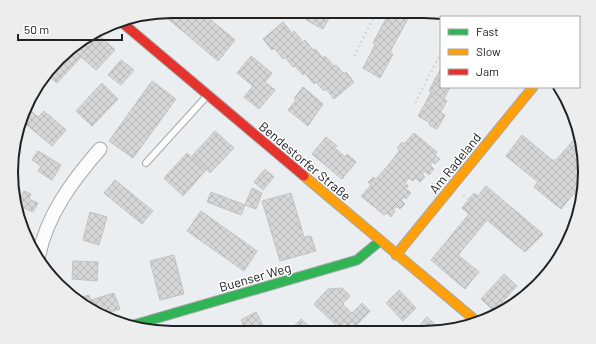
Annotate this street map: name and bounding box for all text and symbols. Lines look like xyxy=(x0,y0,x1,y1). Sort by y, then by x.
scale bar xyxy=(18,16,122,42)
legend xyxy=(440,16,580,88)
text: 50 m xyxy=(24,22,49,36)
text: Fast xyxy=(476,24,499,38)
text: Slow xyxy=(476,44,501,58)
text: Jam xyxy=(476,64,499,78)
street label: Bendestorfer Straße xyxy=(256,118,354,204)
street label: Am Radeland xyxy=(426,129,484,197)
street label: Buenser Weg xyxy=(217,259,293,295)

